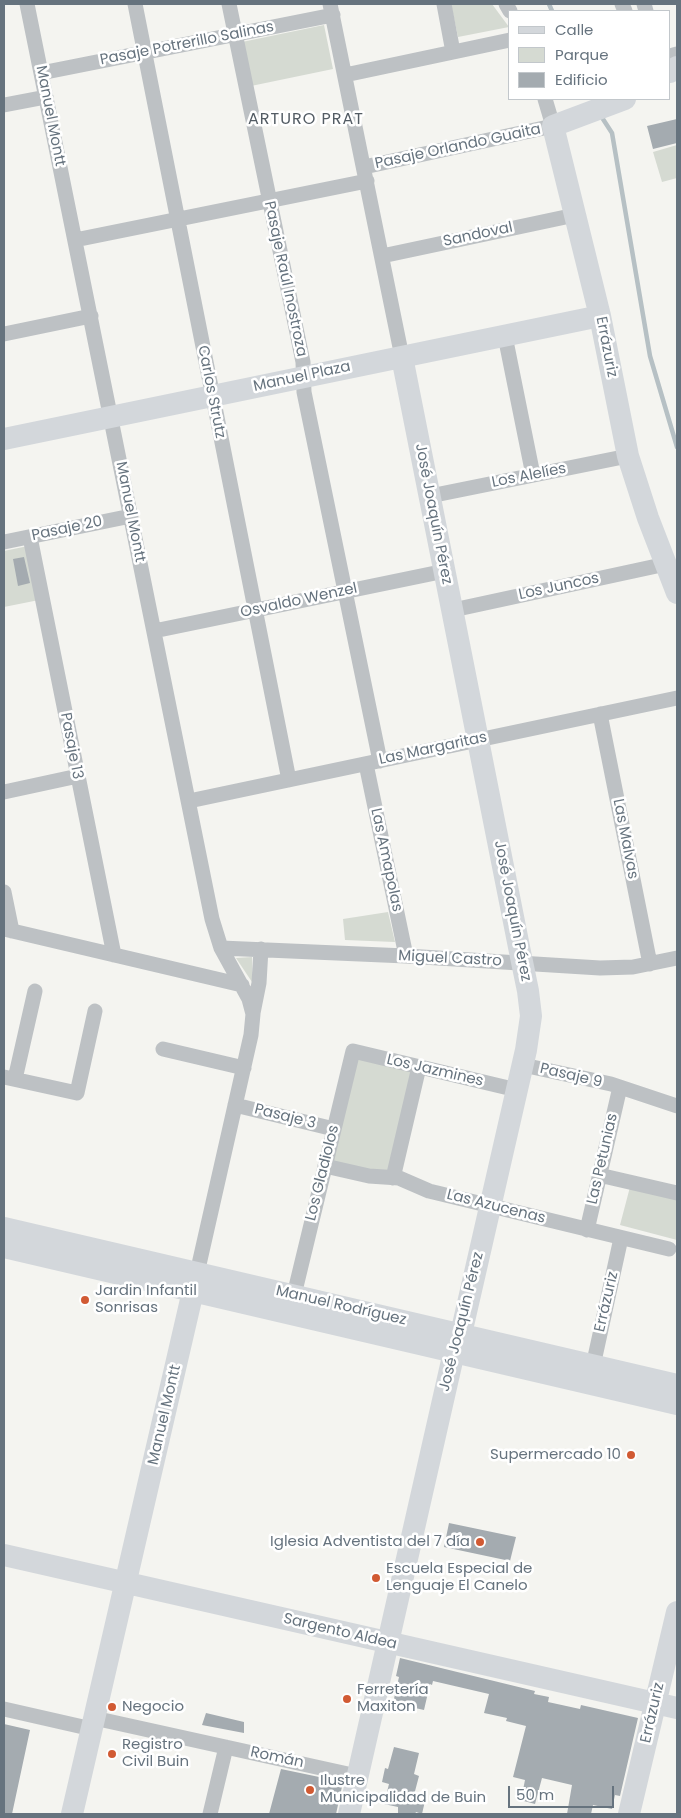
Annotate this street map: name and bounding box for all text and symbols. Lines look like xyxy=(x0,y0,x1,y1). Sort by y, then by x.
legend xyxy=(508,10,671,100)
street label: Pasaje Potrerillo Salinas xyxy=(99,18,275,70)
text: Calle xyxy=(555,19,593,40)
text: Parque xyxy=(555,44,608,65)
street label: Manuel Montt xyxy=(31,64,69,168)
text: Edificio xyxy=(555,69,608,90)
district label: ARTURO PRAT xyxy=(247,110,365,130)
street label: Pasaje Orlando Guaita xyxy=(373,121,543,173)
street label: Pasaje Raúl Inostroza xyxy=(260,200,310,358)
street label: Sandoval xyxy=(442,219,514,251)
street label: Errázuriz xyxy=(591,315,621,379)
street label: Carlos Strutz xyxy=(193,344,229,440)
street label: Manuel Plaza xyxy=(252,358,352,396)
street label: José Joaquín Pérez xyxy=(411,442,455,586)
street label: Manuel Montt xyxy=(111,460,149,564)
street label: Los Alelíes xyxy=(490,460,568,492)
street label: Pasaje 20 xyxy=(30,513,104,545)
street label: Los Juncos xyxy=(517,570,601,604)
street label: Osvaldo Wenzel xyxy=(239,580,359,622)
street label: Pasaje 13 xyxy=(56,711,86,781)
street label: Las Margaritas xyxy=(377,729,489,769)
street label: Las Malvas xyxy=(608,797,642,881)
street label: Las Amapolas xyxy=(366,807,406,913)
street label: José Joaquín Pérez xyxy=(490,839,534,983)
street label: Miguel Castro xyxy=(398,947,502,971)
street label: Los Jazmines xyxy=(385,1051,485,1091)
street label: Pasaje 9 xyxy=(538,1060,604,1092)
street label: Pasaje 3 xyxy=(252,1101,318,1133)
street label: Las Petunias xyxy=(584,1112,622,1206)
street label: Los Gladiolos xyxy=(302,1123,344,1223)
street label: Las Azucenas xyxy=(445,1186,547,1228)
street label: José Joaquín Pérez xyxy=(436,1250,488,1394)
street label: Errázuriz xyxy=(591,1270,623,1334)
place label: Jardin Infantil Sonrisas xyxy=(95,1282,197,1317)
street label: Manuel Rodríguez xyxy=(274,1282,408,1330)
marker: Jardin Infantil Sonrisas xyxy=(79,1294,91,1306)
street label: Manuel Montt xyxy=(145,1363,185,1467)
place label: Supermercado 10 xyxy=(490,1446,621,1464)
marker: Supermercado 10 xyxy=(625,1449,637,1461)
place label: Iglesia Adventista del 7 día xyxy=(270,1533,470,1551)
marker: Iglesia Adventista del 7 día xyxy=(474,1536,486,1548)
place label: Escuela Especial de Lenguaje El Canelo xyxy=(386,1560,532,1595)
marker: Escuela Especial de Lenguaje El Canelo xyxy=(370,1572,382,1584)
street label: Sargento Aldea xyxy=(281,1610,399,1654)
place label: Ferretería Maxiton xyxy=(357,1681,429,1716)
street label: Errázuriz xyxy=(637,1681,669,1745)
marker: Ferretería Maxiton xyxy=(341,1693,353,1705)
place label: Negocio xyxy=(122,1698,184,1716)
marker: Negocio xyxy=(106,1701,118,1713)
place label: Registro Civil Buin xyxy=(122,1736,189,1771)
street label: Román xyxy=(249,1744,305,1772)
marker: Registro Civil Buin xyxy=(106,1748,118,1760)
place label: Ilustre Municipalidad de Buin xyxy=(320,1772,486,1807)
scale bar xyxy=(511,1776,617,1808)
marker: Ilustre Municipalidad de Buin xyxy=(304,1784,316,1796)
text: 50 m xyxy=(516,1784,554,1805)

